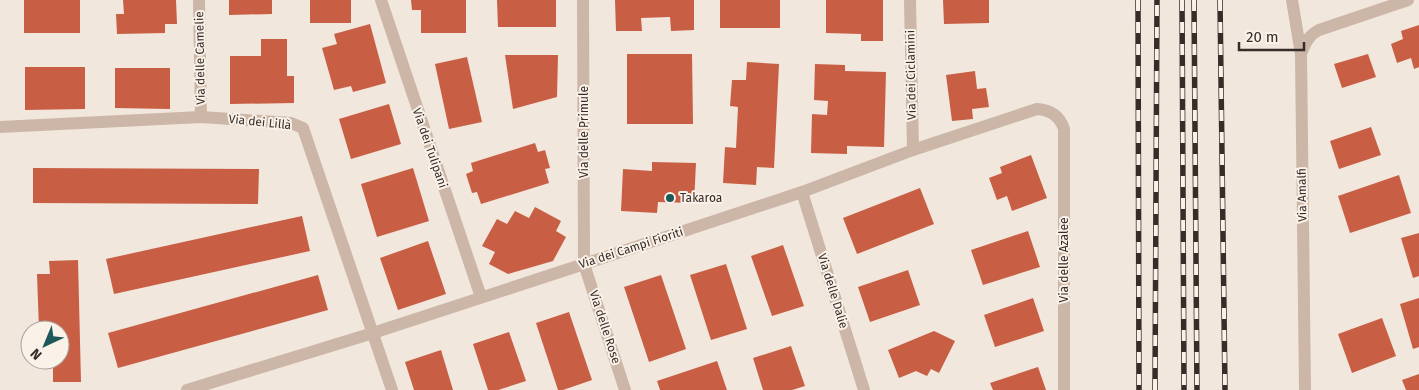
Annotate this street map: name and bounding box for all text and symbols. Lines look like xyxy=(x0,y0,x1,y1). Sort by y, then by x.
street label: Via delle Camelie xyxy=(192,11,208,105)
scale bar xyxy=(1239,20,1304,52)
text: 20 m xyxy=(1246,28,1279,46)
street label: Via dei Ciclamini xyxy=(903,30,919,120)
street label: Via delle Primule xyxy=(577,86,591,178)
street label: Via dei Tulipani xyxy=(410,106,450,190)
street label: Via dei Lillà xyxy=(228,112,292,132)
street label: Via Amalfi xyxy=(1295,168,1309,222)
place label: Takaroa xyxy=(680,191,722,205)
marker: Takaroa xyxy=(664,192,676,204)
street label: Via delle Azalee xyxy=(1057,217,1071,303)
street label: Via dei Campi Fioriti xyxy=(577,225,685,271)
street label: Via delle Dalie xyxy=(815,252,851,330)
street label: Via delle Rose xyxy=(587,289,623,365)
north arrow xyxy=(20,320,70,370)
text: N xyxy=(27,345,46,363)

